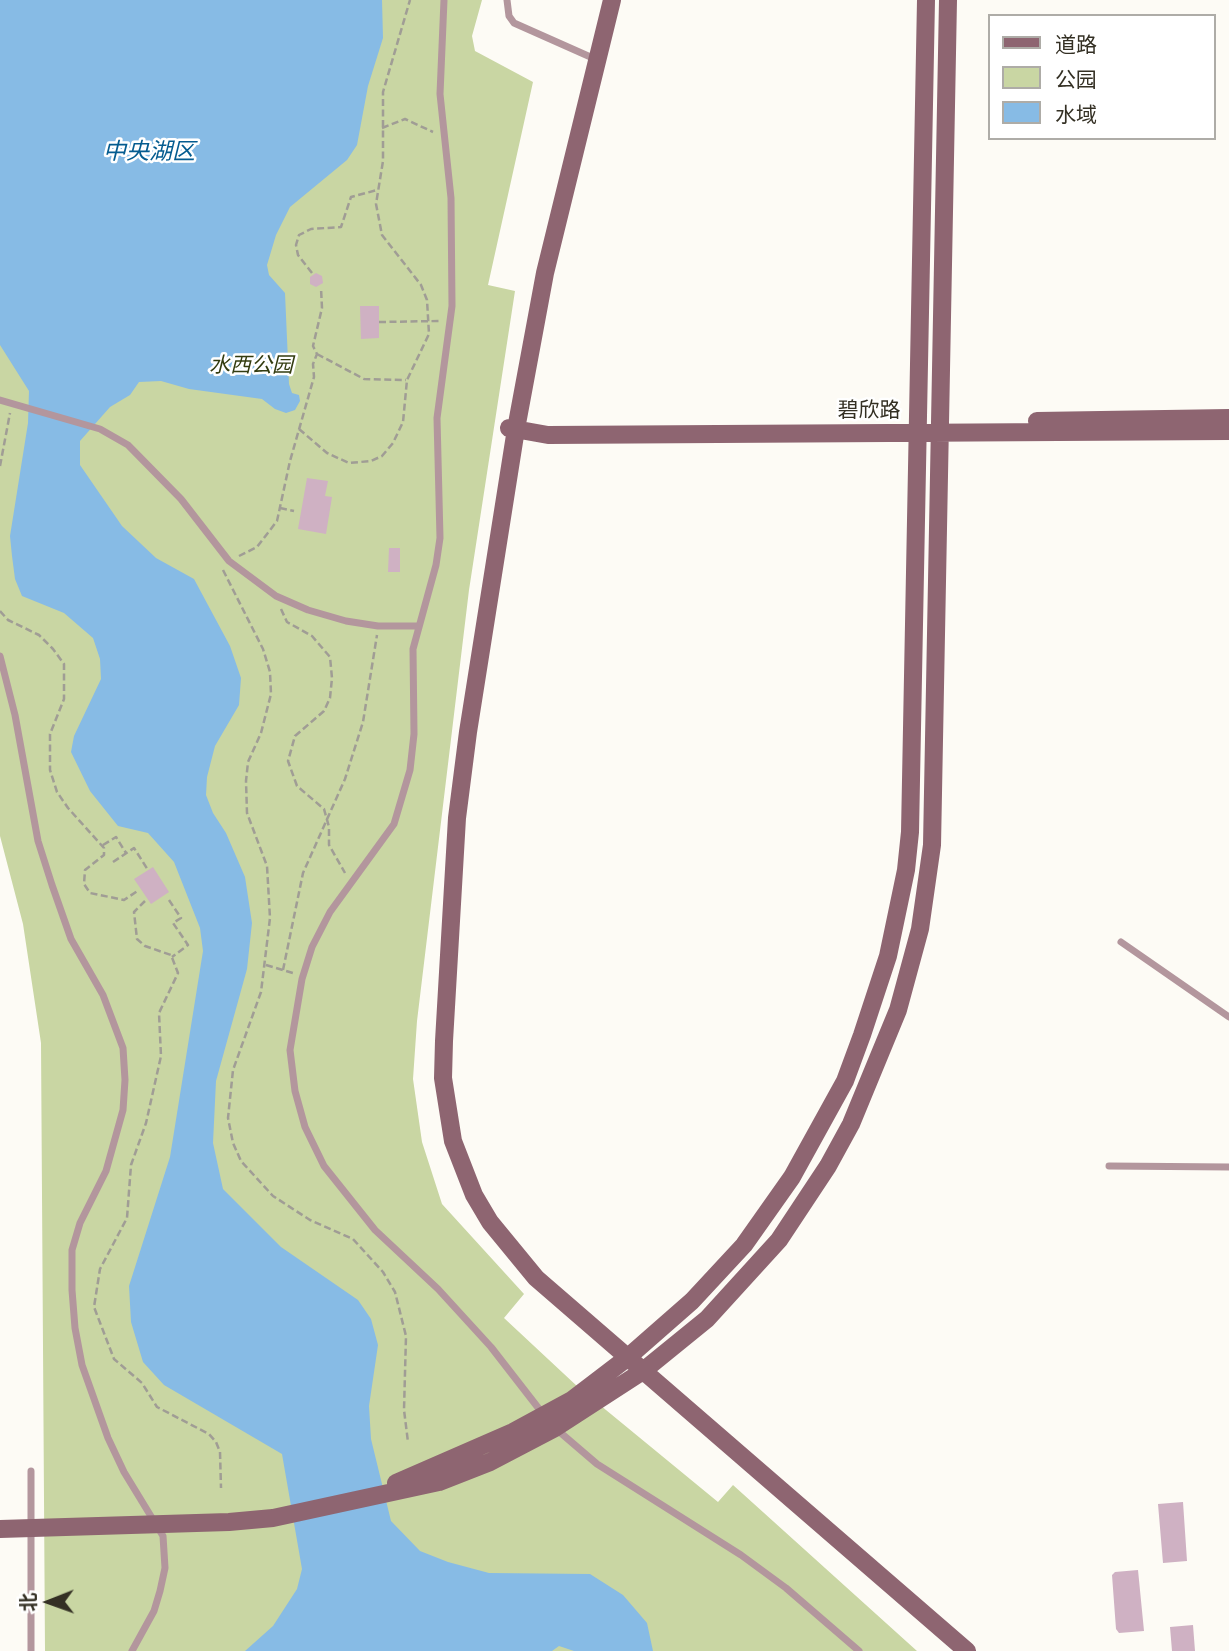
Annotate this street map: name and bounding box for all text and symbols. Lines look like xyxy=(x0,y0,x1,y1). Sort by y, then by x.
legend xyxy=(988,14,1215,140)
text: 道路 xyxy=(1055,30,1097,58)
text: 公园 xyxy=(1055,65,1097,93)
text: 水域 xyxy=(1055,100,1097,128)
water label: 中央湖区 xyxy=(103,138,195,166)
park label: 水西公园 xyxy=(209,353,293,379)
street label: 碧欣路 xyxy=(838,398,900,424)
north arrow xyxy=(14,1567,84,1637)
text: 北 xyxy=(15,1593,40,1612)

